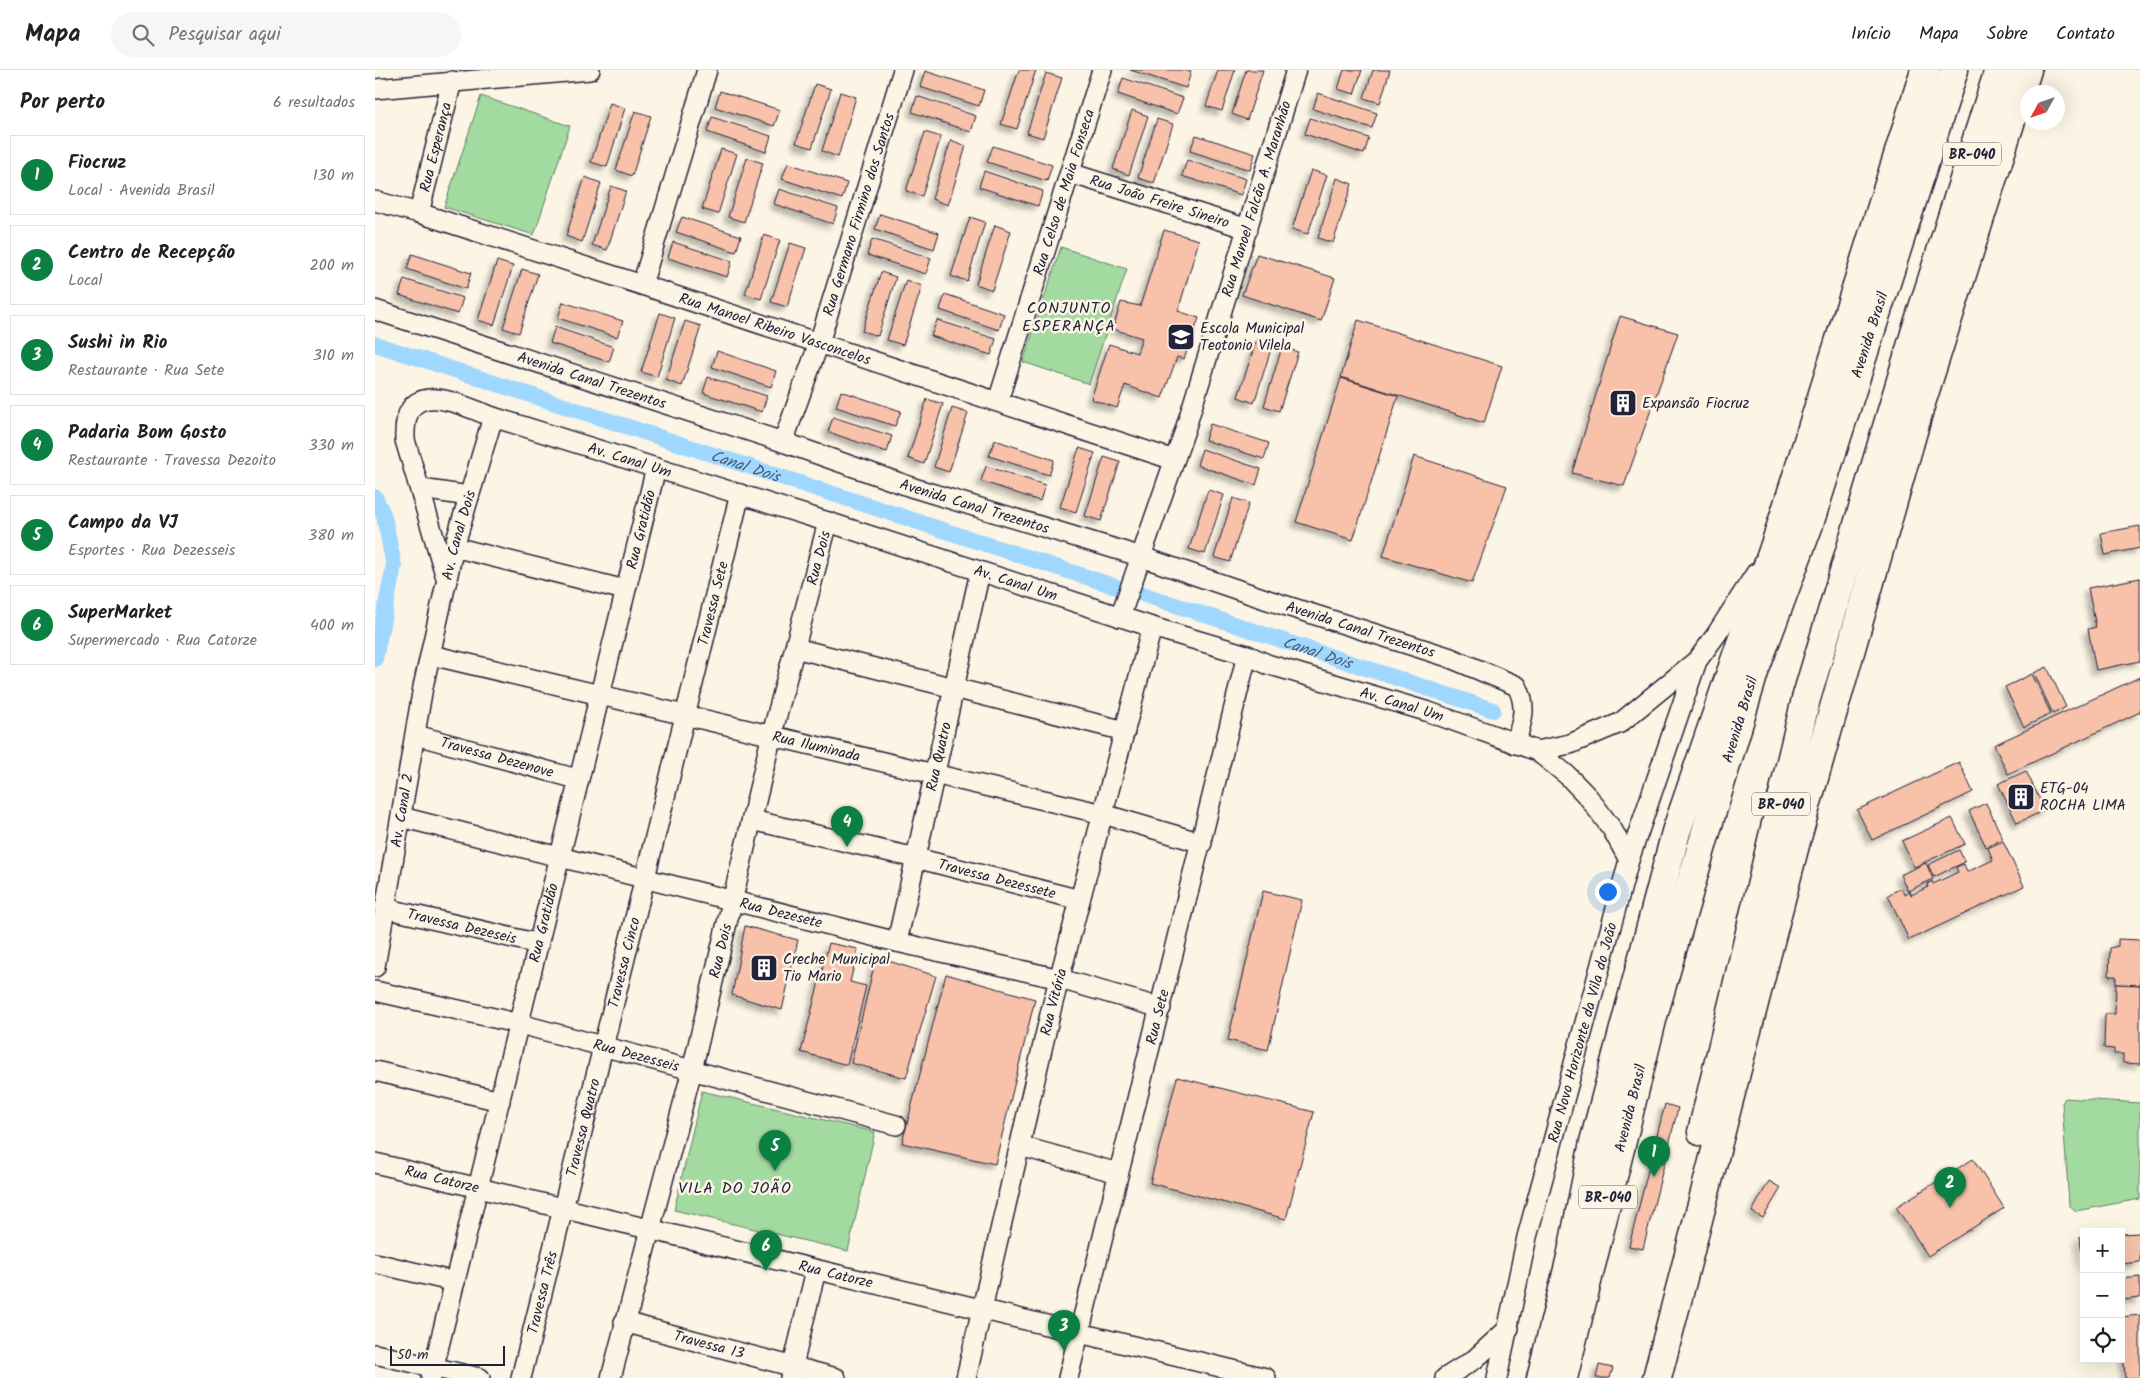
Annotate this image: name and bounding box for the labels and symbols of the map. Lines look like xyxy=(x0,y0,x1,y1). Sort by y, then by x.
north arrow xyxy=(2020,85,2065,130)
street label: Rua Manoel Falcão A. Maranhão xyxy=(1216,98,1299,300)
street label: Rua Esperança xyxy=(414,100,459,195)
street label: Rua Celso de Maia Fonseca xyxy=(1027,106,1102,279)
street label: Rua Germano Firmino dos Santos xyxy=(817,110,902,319)
road number: BR-040 xyxy=(1943,142,2001,166)
street label: Rua João Freire Sineiro xyxy=(1086,169,1232,235)
street label: Rua Manoel Ribeiro Vasconcelos xyxy=(676,287,874,373)
street label: Avenida Brasil xyxy=(1845,289,1896,381)
district label: CONJUNTO ESPERANÇA xyxy=(1022,296,1116,339)
place label: Escola Municipal Teotonio Vilela xyxy=(1200,317,1304,358)
school or university icon: Escola Municipal Teotonio Vilela xyxy=(1166,322,1196,352)
street label: Avenida Canal Trezentos xyxy=(514,346,670,417)
building icon: Expansão Fiocruz xyxy=(1608,388,1638,418)
place label: Expansão Fiocruz xyxy=(1642,392,1750,416)
street label: Av. Canal Um xyxy=(585,436,675,485)
water label: Canal Dois xyxy=(707,444,785,491)
street label: Avenida Canal Trezentos xyxy=(896,473,1053,541)
street label: Av. Canal Dois xyxy=(436,487,483,583)
street label: Rua Gratidão xyxy=(620,487,663,572)
street label: Rua Dois xyxy=(801,528,838,588)
street label: Travessa Sete xyxy=(692,559,736,648)
street label: Av. Canal Um xyxy=(970,559,1060,609)
street label: Avenida Canal Trezentos xyxy=(1283,595,1438,665)
water label: Canal Dois xyxy=(1279,630,1357,677)
street label: Avenida Brasil xyxy=(1716,673,1765,766)
street label: Av. Canal Um xyxy=(1357,681,1447,729)
street label: Rua Quatro xyxy=(920,720,959,794)
street label: Rua Iluminada xyxy=(770,725,863,769)
street label: Travessa Dezenove xyxy=(437,731,556,785)
street label: Av. Canal 2 xyxy=(385,772,421,849)
place label: ETG-04 ROCHA LIMA xyxy=(2040,777,2126,818)
building icon: ETG-04 ROCHA LIMA xyxy=(2006,782,2036,812)
road number: BR-040 xyxy=(1752,792,1810,816)
pin: 4 xyxy=(831,806,863,847)
street label: Travessa Dezessete xyxy=(935,853,1059,906)
your location xyxy=(1595,879,1621,905)
street label: Rua Gratidão xyxy=(523,881,566,965)
street label: Rua Dezesete xyxy=(737,892,825,936)
street label: Travessa Dezeseis xyxy=(404,903,520,952)
street label: Travessa Cinco xyxy=(602,915,648,1011)
street label: Rua Novo Horizonte da Vila do João xyxy=(1542,920,1625,1146)
street label: Rua Dois xyxy=(703,921,740,981)
place label: Creche Municipal Tio Mario xyxy=(783,948,890,989)
building icon: Creche Municipal Tio Mario xyxy=(749,953,779,983)
street label: Rua Vitória xyxy=(1034,966,1074,1038)
street label: Rua Sete xyxy=(1140,987,1177,1047)
street label: Rua Dezesseis xyxy=(590,1033,682,1079)
street label: Avenida Brasil xyxy=(1609,1062,1654,1155)
street label: Travessa Quatro xyxy=(560,1076,608,1179)
pin: 5 xyxy=(759,1130,791,1171)
pin: 1 xyxy=(1638,1136,1670,1177)
street label: Rua Catorze xyxy=(402,1160,482,1201)
pin: 2 xyxy=(1934,1167,1966,1208)
district label: VILA DO JOÃO xyxy=(678,1176,792,1201)
road number: BR-040 xyxy=(1579,1186,1637,1208)
pin: 6 xyxy=(750,1230,782,1271)
street label: Travessa Três xyxy=(521,1248,565,1337)
street label: Rua Catorze xyxy=(796,1255,876,1296)
pin: 3 xyxy=(1048,1310,1080,1351)
street label: Travessa 13 xyxy=(671,1325,747,1366)
scale bar xyxy=(390,1343,505,1366)

